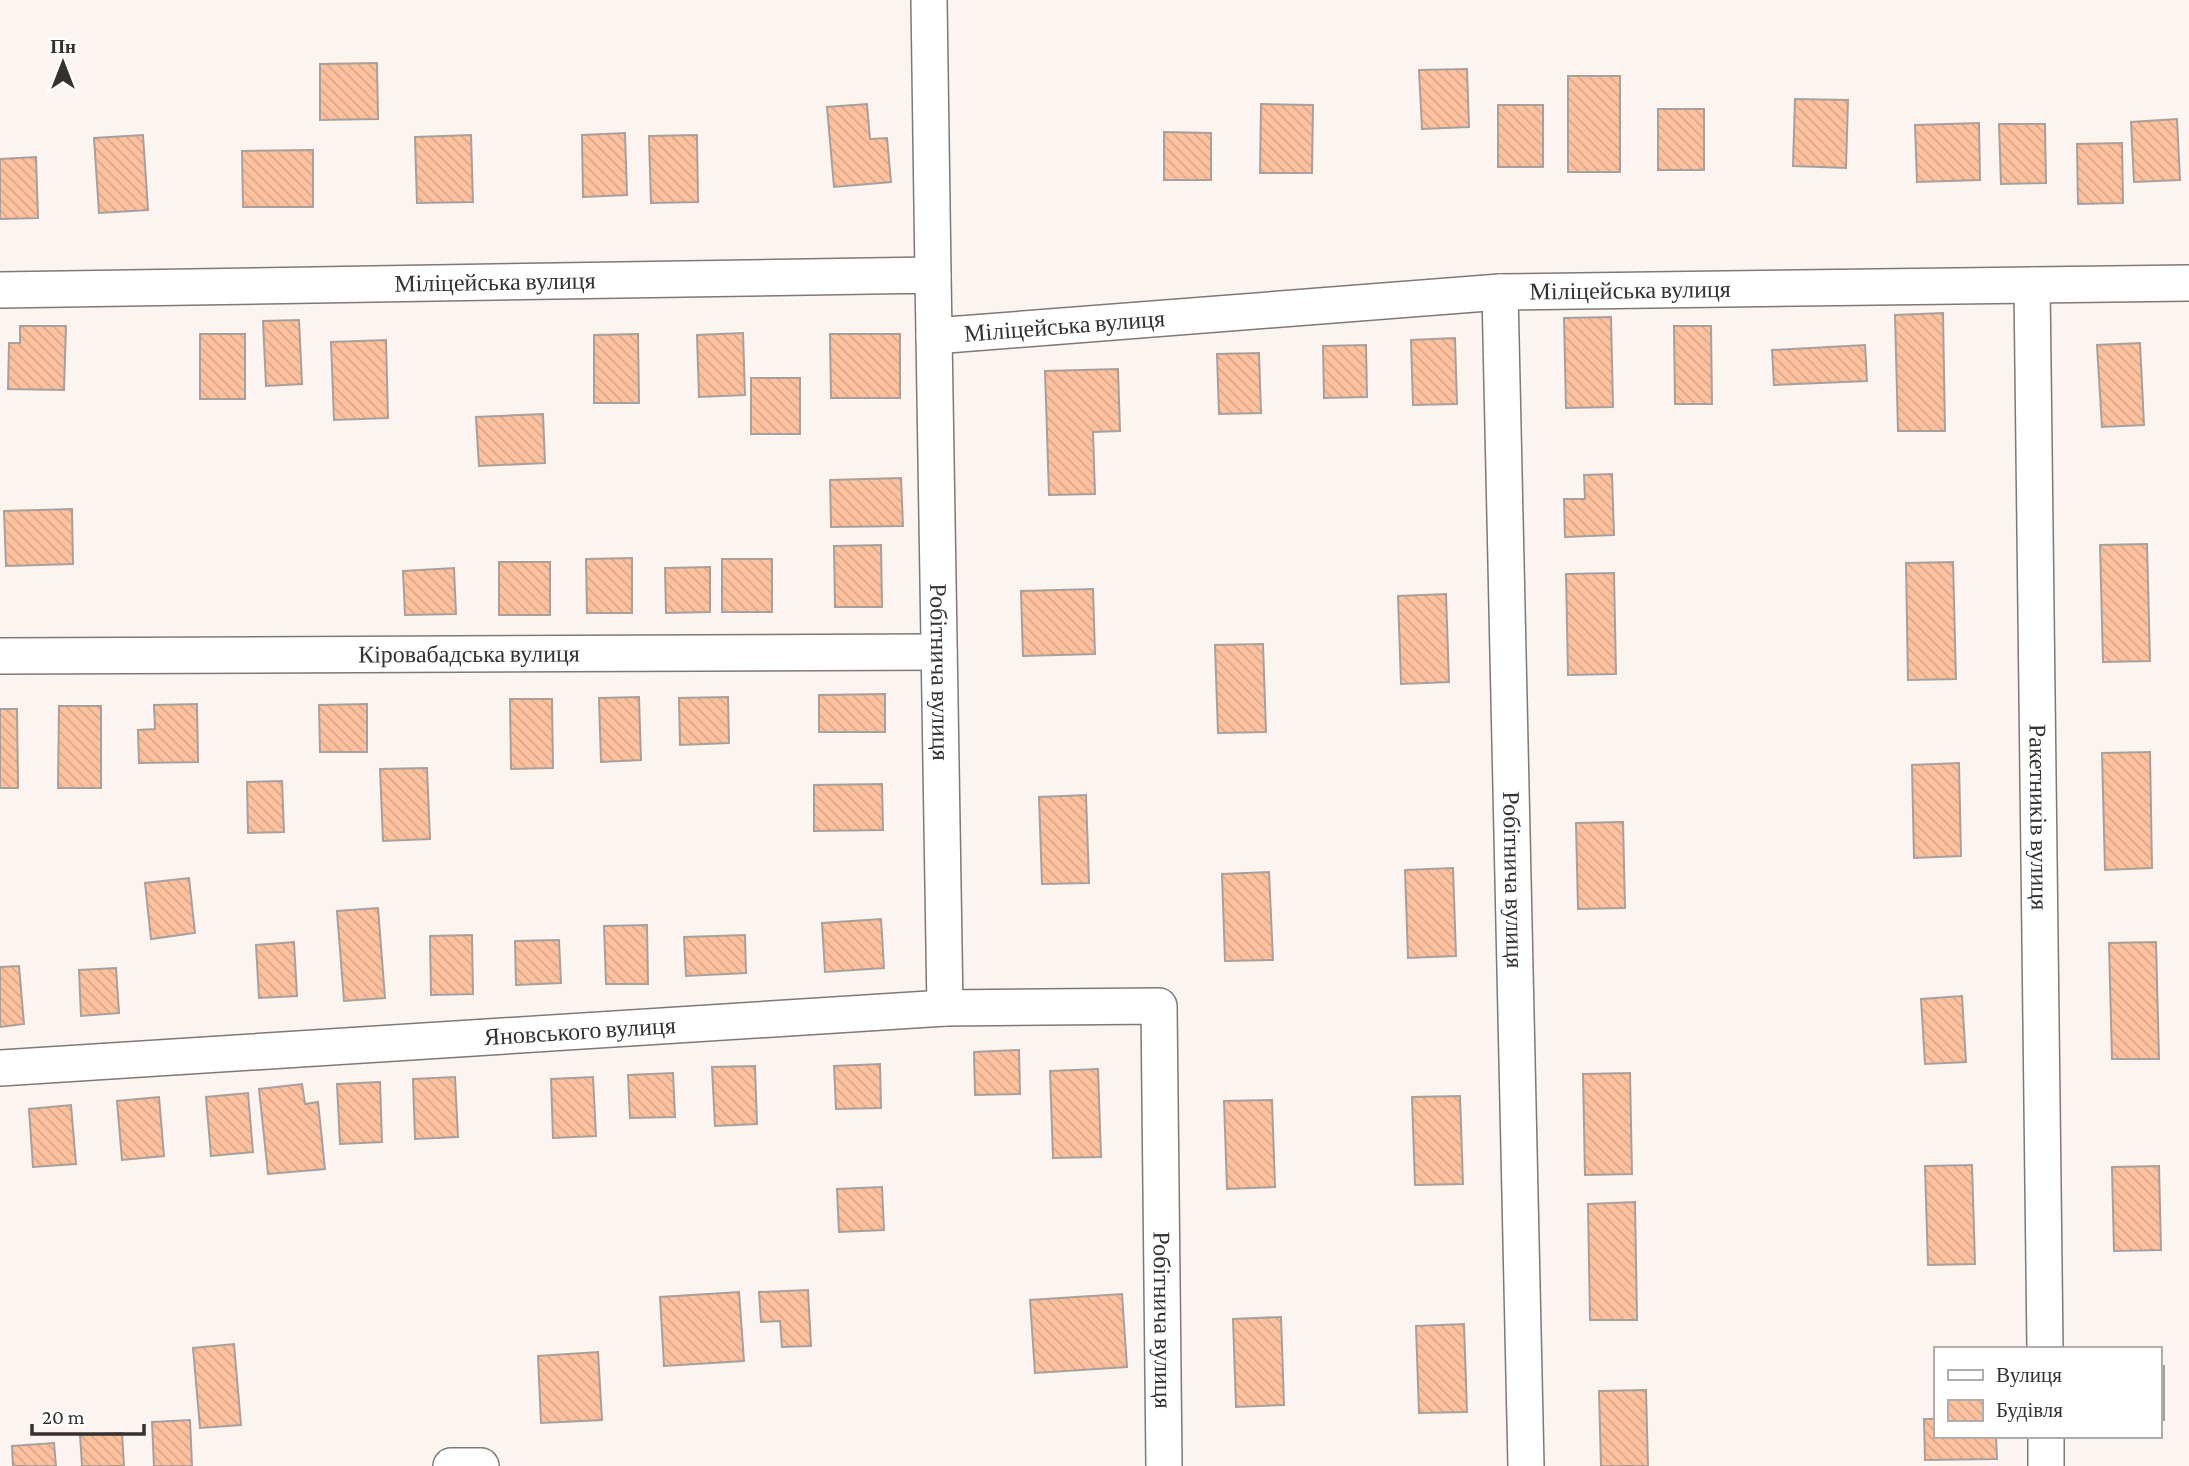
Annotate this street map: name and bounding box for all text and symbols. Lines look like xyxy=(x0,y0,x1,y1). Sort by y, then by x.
north arrow xyxy=(28,28,98,98)
text: Пн xyxy=(50,36,76,57)
street label: Міліцейська вулиця xyxy=(394,266,596,297)
street label: Міліцейська вулиця xyxy=(1529,275,1731,305)
street label: Міліцейська вулиця xyxy=(963,304,1166,347)
street label: Робітнича вулиця xyxy=(925,583,955,761)
street label: Кіровабадська вулиця xyxy=(358,640,580,667)
street label: Ракетників вулиця xyxy=(2024,724,2054,910)
street label: Робітнича вулиця xyxy=(1498,791,1529,969)
street label: Яновського вулиця xyxy=(483,1011,676,1050)
street label: Робітнича вулиця xyxy=(1148,1231,1177,1409)
legend xyxy=(1934,1347,2161,1438)
text: Вулиця xyxy=(1996,1363,2062,1387)
scale bar xyxy=(32,1392,144,1436)
text: Будівля xyxy=(1996,1398,2063,1422)
text: 20 m xyxy=(42,1405,85,1429)

